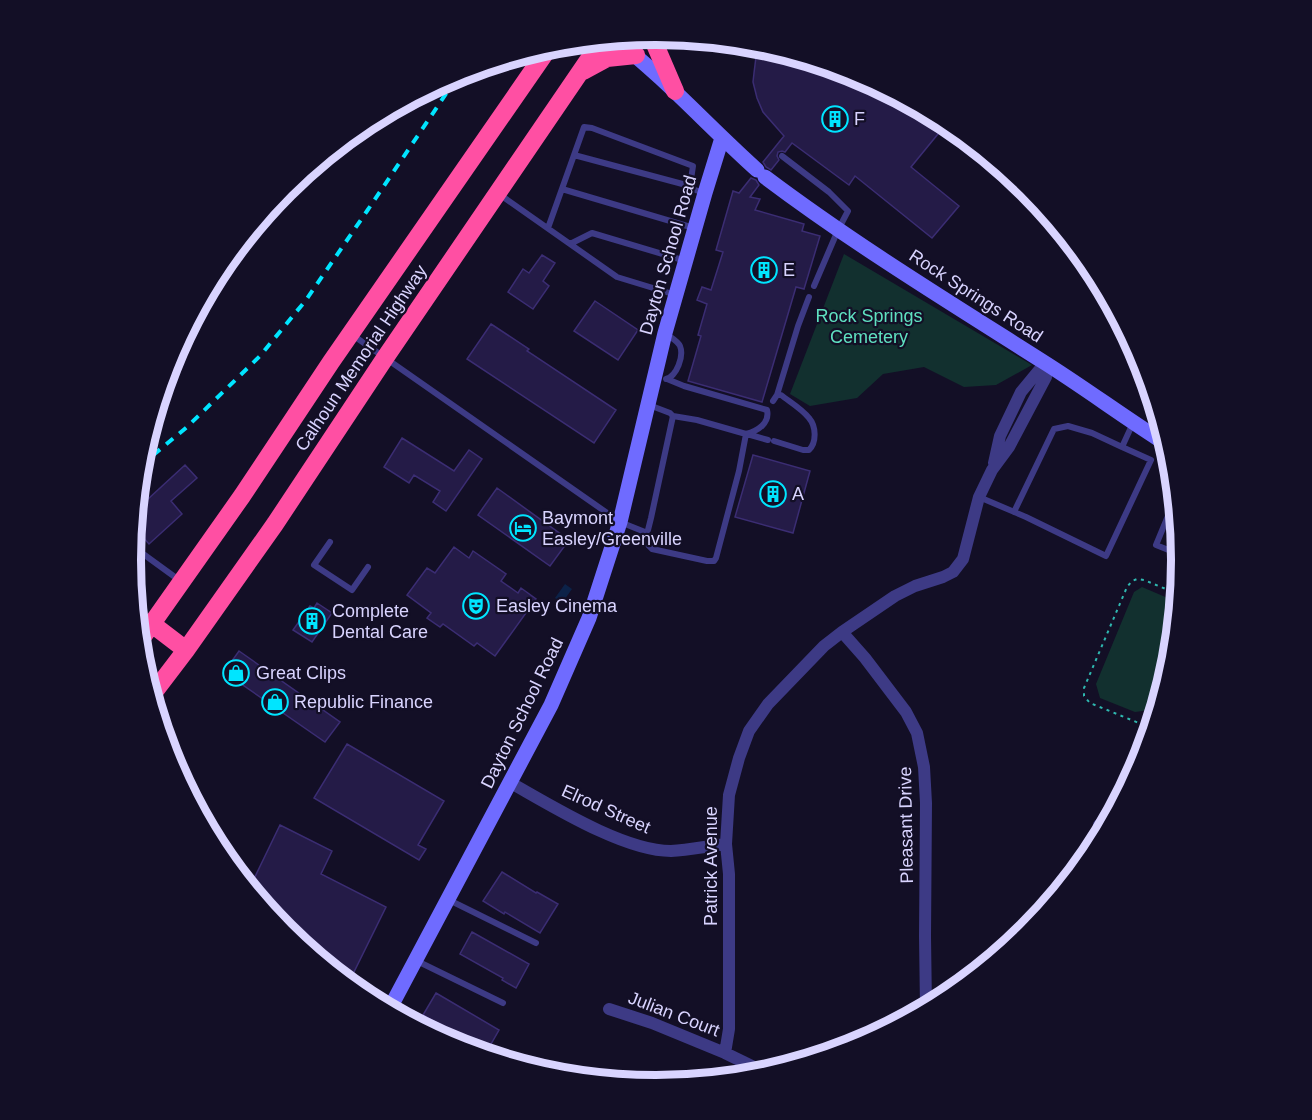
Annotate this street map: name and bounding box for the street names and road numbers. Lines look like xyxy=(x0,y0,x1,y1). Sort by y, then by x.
street label: Dayton School Road xyxy=(636,173,700,337)
street label: Rock Springs Road xyxy=(906,245,1046,347)
street label: Calhoun Memorial Highway xyxy=(291,261,431,455)
street label: Dayton School Road xyxy=(477,634,567,792)
street label: Pleasant Drive xyxy=(895,766,917,884)
street label: Elrod Street xyxy=(559,781,653,837)
street label: Patrick Avenue xyxy=(701,806,721,926)
street label: Julian Court xyxy=(626,987,722,1041)

